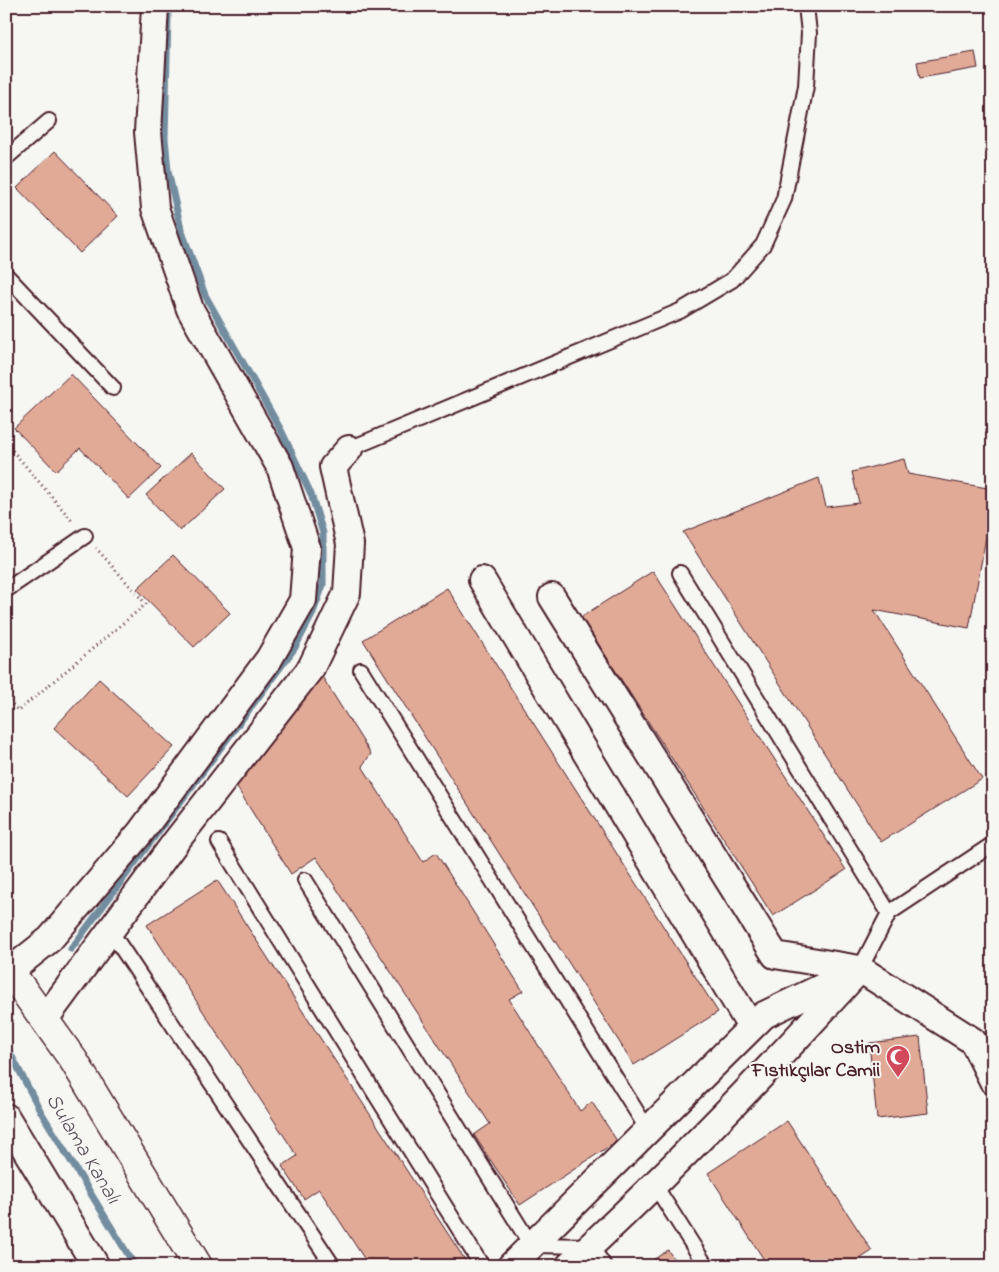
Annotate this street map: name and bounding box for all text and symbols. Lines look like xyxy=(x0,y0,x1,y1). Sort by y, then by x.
place label: Ostim Fıstıkçılar Camii xyxy=(751,1034,880,1086)
mosque icon: Ostim Fıstıkçılar Camii xyxy=(885,1044,911,1078)
water label: Sulama Kanalı xyxy=(38,1088,128,1211)

